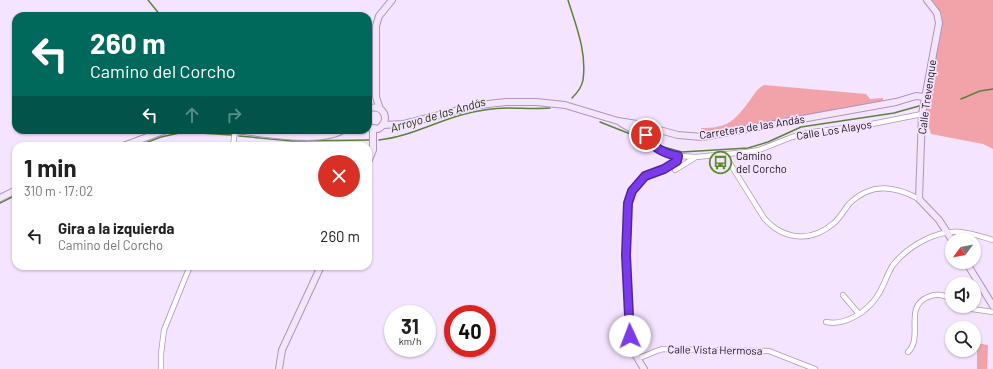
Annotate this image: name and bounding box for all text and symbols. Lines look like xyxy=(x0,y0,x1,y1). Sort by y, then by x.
text: 260 m xyxy=(90,26,166,60)
icon: left xyxy=(24,28,76,80)
street label: Calle Trevenque xyxy=(915,59,938,135)
text: Camino del Corcho xyxy=(90,60,236,82)
water label: Arroyo de las Andás xyxy=(388,94,487,134)
icon: left xyxy=(139,104,161,126)
icon: ahead xyxy=(181,104,203,126)
icon: right xyxy=(223,104,245,126)
street label: Carretera de las Andás xyxy=(698,112,806,141)
street label: Calle Los Alayos xyxy=(795,117,872,142)
pin xyxy=(629,118,663,152)
icon: arrive xyxy=(635,124,657,146)
bus stop icon: Camino del Corcho xyxy=(707,149,733,175)
place label: Camino del Corcho xyxy=(736,149,787,175)
text: 1 min xyxy=(24,153,77,182)
button: close xyxy=(318,155,360,197)
text: 310 m · 17:02 xyxy=(24,183,93,199)
text: Gira a la izquierda xyxy=(58,219,174,237)
icon: left xyxy=(24,225,46,247)
text: 260 m xyxy=(320,227,360,245)
north arrow xyxy=(945,233,981,269)
map controls xyxy=(945,233,981,357)
text: Camino del Corcho xyxy=(58,237,163,253)
button: sound xyxy=(945,277,981,313)
speed limit sign: 40 xyxy=(444,305,496,357)
text: 31 xyxy=(401,314,419,338)
position arrow xyxy=(609,315,651,357)
button: search xyxy=(945,321,981,357)
text: km/h xyxy=(399,335,421,347)
street label: Calle Vista Hermosa xyxy=(668,342,762,357)

